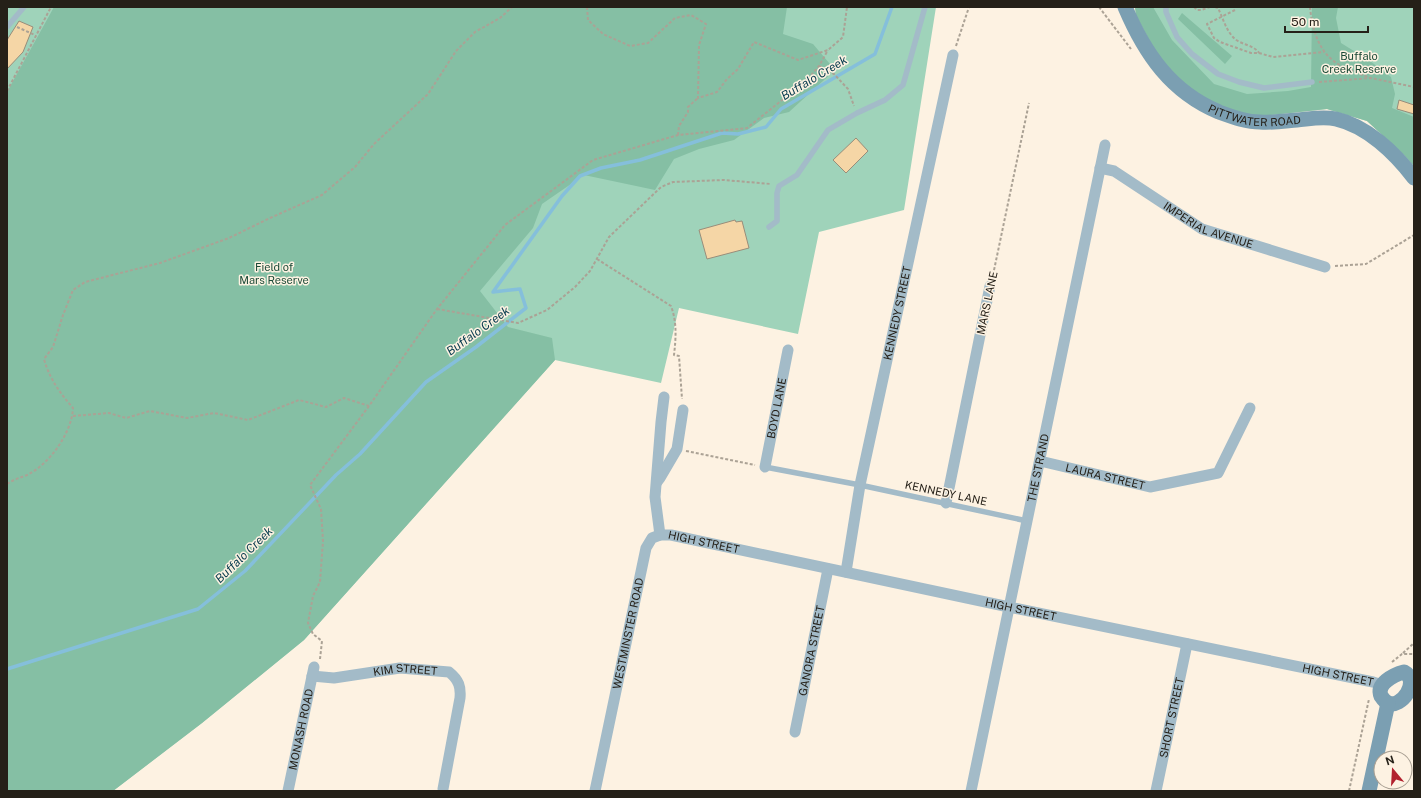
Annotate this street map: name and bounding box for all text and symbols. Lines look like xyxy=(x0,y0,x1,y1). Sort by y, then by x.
scale bar xyxy=(1285,8,1368,34)
text: 50 m xyxy=(1291,15,1319,29)
park label: Buffalo Creek Reserve xyxy=(1322,50,1396,75)
water label: Buffalo Creek xyxy=(779,53,850,103)
street label: PITTWATER ROAD xyxy=(1206,102,1302,128)
street label: IMPERIAL AVENUE xyxy=(1161,199,1255,250)
park label: Field of Mars Reserve xyxy=(239,261,309,286)
street label: KENNEDY STREET xyxy=(881,264,913,361)
street label: MARS LANE xyxy=(974,270,1000,336)
water label: Buffalo Creek xyxy=(444,303,513,359)
street label: BOYD LANE xyxy=(765,377,788,440)
street label: THE STRAND xyxy=(1025,432,1051,503)
street label: LAURA STREET xyxy=(1064,461,1147,492)
street label: KENNEDY LANE xyxy=(904,478,988,508)
water label: Buffalo Creek xyxy=(212,524,276,586)
street label: HIGH STREET xyxy=(667,529,741,555)
street label: WESTMINSTER ROAD xyxy=(611,576,646,690)
street label: HIGH STREET xyxy=(984,596,1058,623)
street label: GANORA STREET xyxy=(796,604,827,697)
street label: KIM STREET xyxy=(372,662,438,678)
street label: HIGH STREET xyxy=(1301,662,1375,688)
street label: SHORT STREET xyxy=(1157,676,1186,759)
street label: MONASH ROAD xyxy=(287,687,315,771)
north arrow xyxy=(1373,750,1413,790)
text: N xyxy=(1384,753,1396,768)

